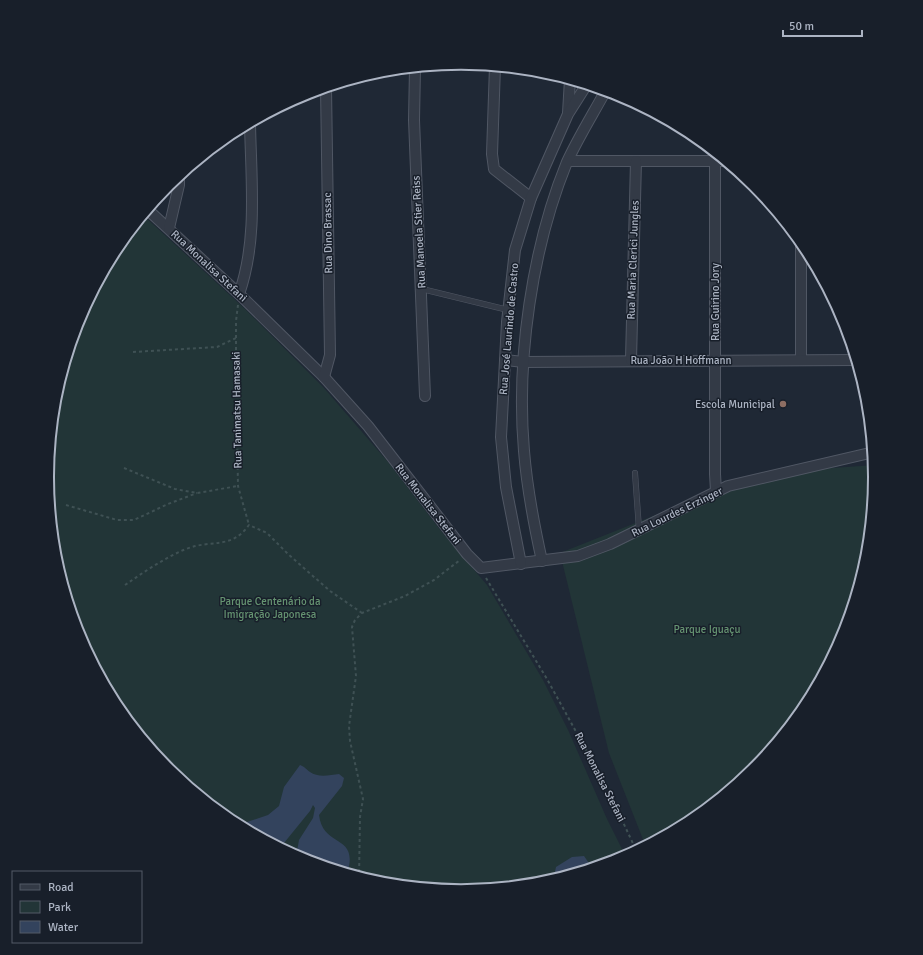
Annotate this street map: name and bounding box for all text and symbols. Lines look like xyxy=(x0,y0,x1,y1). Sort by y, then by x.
scale bar xyxy=(783,12,862,38)
text: 50 m xyxy=(789,19,814,34)
street label: Rua Manoela Stier Reiss xyxy=(410,175,428,289)
street label: Rua Dino Brassac xyxy=(321,192,335,274)
street label: Rua Maria Clerici Jungles xyxy=(624,200,642,320)
street label: Rua Monalisa Stefani xyxy=(168,227,250,305)
street label: Rua José Laurindo de Castro xyxy=(497,262,521,395)
street label: Rua Guirino Jory xyxy=(709,262,722,341)
street label: Rua Tanimatsu Hamasaki xyxy=(229,351,245,469)
street label: Rua João H Hoffmann xyxy=(630,354,732,367)
place label: Escola Municipal xyxy=(695,398,775,411)
marker: Escola Municipal xyxy=(778,399,788,409)
street label: Rua Monalisa Stefani xyxy=(392,461,464,547)
street label: Rua Lourdes Erzinger xyxy=(629,484,725,540)
park label: Parque Centenário da Imigração Japonesa xyxy=(220,595,321,621)
park label: Parque Iguaçu xyxy=(673,623,741,636)
street label: Rua Monalisa Stefani xyxy=(572,730,628,824)
legend xyxy=(12,871,142,943)
text: Road xyxy=(48,880,74,895)
text: Park xyxy=(48,900,71,915)
text: Water xyxy=(48,920,79,935)

